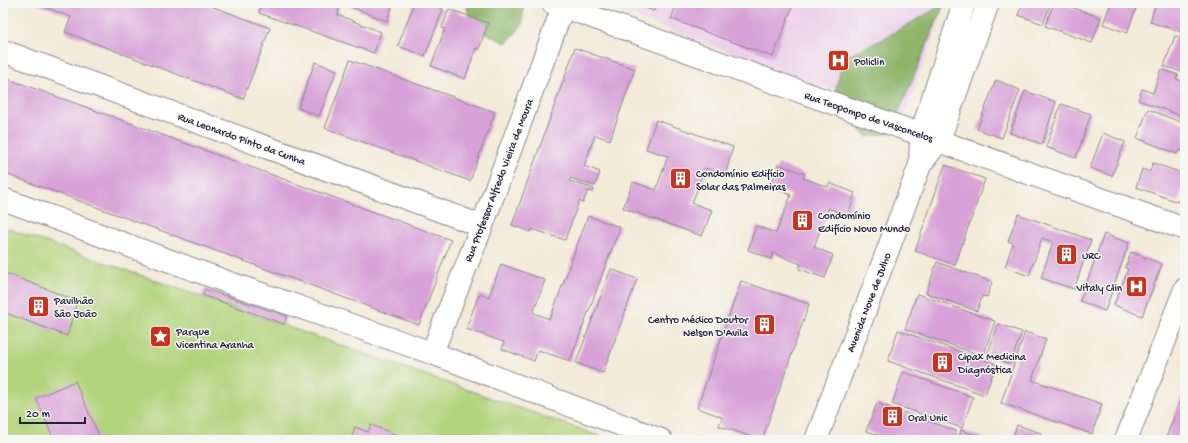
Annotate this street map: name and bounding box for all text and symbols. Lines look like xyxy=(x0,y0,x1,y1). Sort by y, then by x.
hospital icon: Policlin xyxy=(826,48,852,74)
place label: Policlin xyxy=(853,57,885,69)
street label: Rua Teopompo de Vasconcelos xyxy=(802,90,935,146)
street label: Rua Professor Alfredo Vieira de Moura xyxy=(462,96,537,264)
street label: Rua Leonardo Pinto da Cunha xyxy=(176,111,308,169)
building icon: Condomínio Edifício Solar das Palmeiras xyxy=(668,166,694,192)
place label: Condomínio Edifício Solar das Palmeiras xyxy=(696,168,787,194)
building icon: Condomínio Edifício Novo Mundo xyxy=(789,208,815,234)
place label: Condomínio Edifício Novo Mundo xyxy=(818,211,910,236)
building icon: URC xyxy=(1054,242,1080,268)
street label: Avenida Nove de Julho xyxy=(845,251,894,354)
place label: URC xyxy=(1082,251,1101,263)
hospital icon: Vitaly Clin xyxy=(1124,274,1150,300)
place label: Vitaly Clin xyxy=(1075,283,1123,295)
building icon: Pavilhão São João xyxy=(26,293,52,319)
place label: Pavilhão São João xyxy=(53,296,97,321)
building icon: Centro Médico Doutor Nelson D'Avila xyxy=(751,312,777,338)
place label: Centro Médico Doutor Nelson D'Avila xyxy=(648,315,749,340)
place icon: Parque Vicentina Aranha xyxy=(147,324,173,350)
place label: Parque Vicentina Aranha xyxy=(175,327,255,352)
building icon: Cipax Medicina Diagnóstica xyxy=(929,349,955,375)
place label: Cipax Medicina Diagnóstica xyxy=(957,352,1027,377)
scale bar xyxy=(20,399,85,425)
building icon: Oral Unic xyxy=(880,404,906,430)
text: 20 m xyxy=(26,408,51,422)
place label: Oral Unic xyxy=(908,413,949,425)

